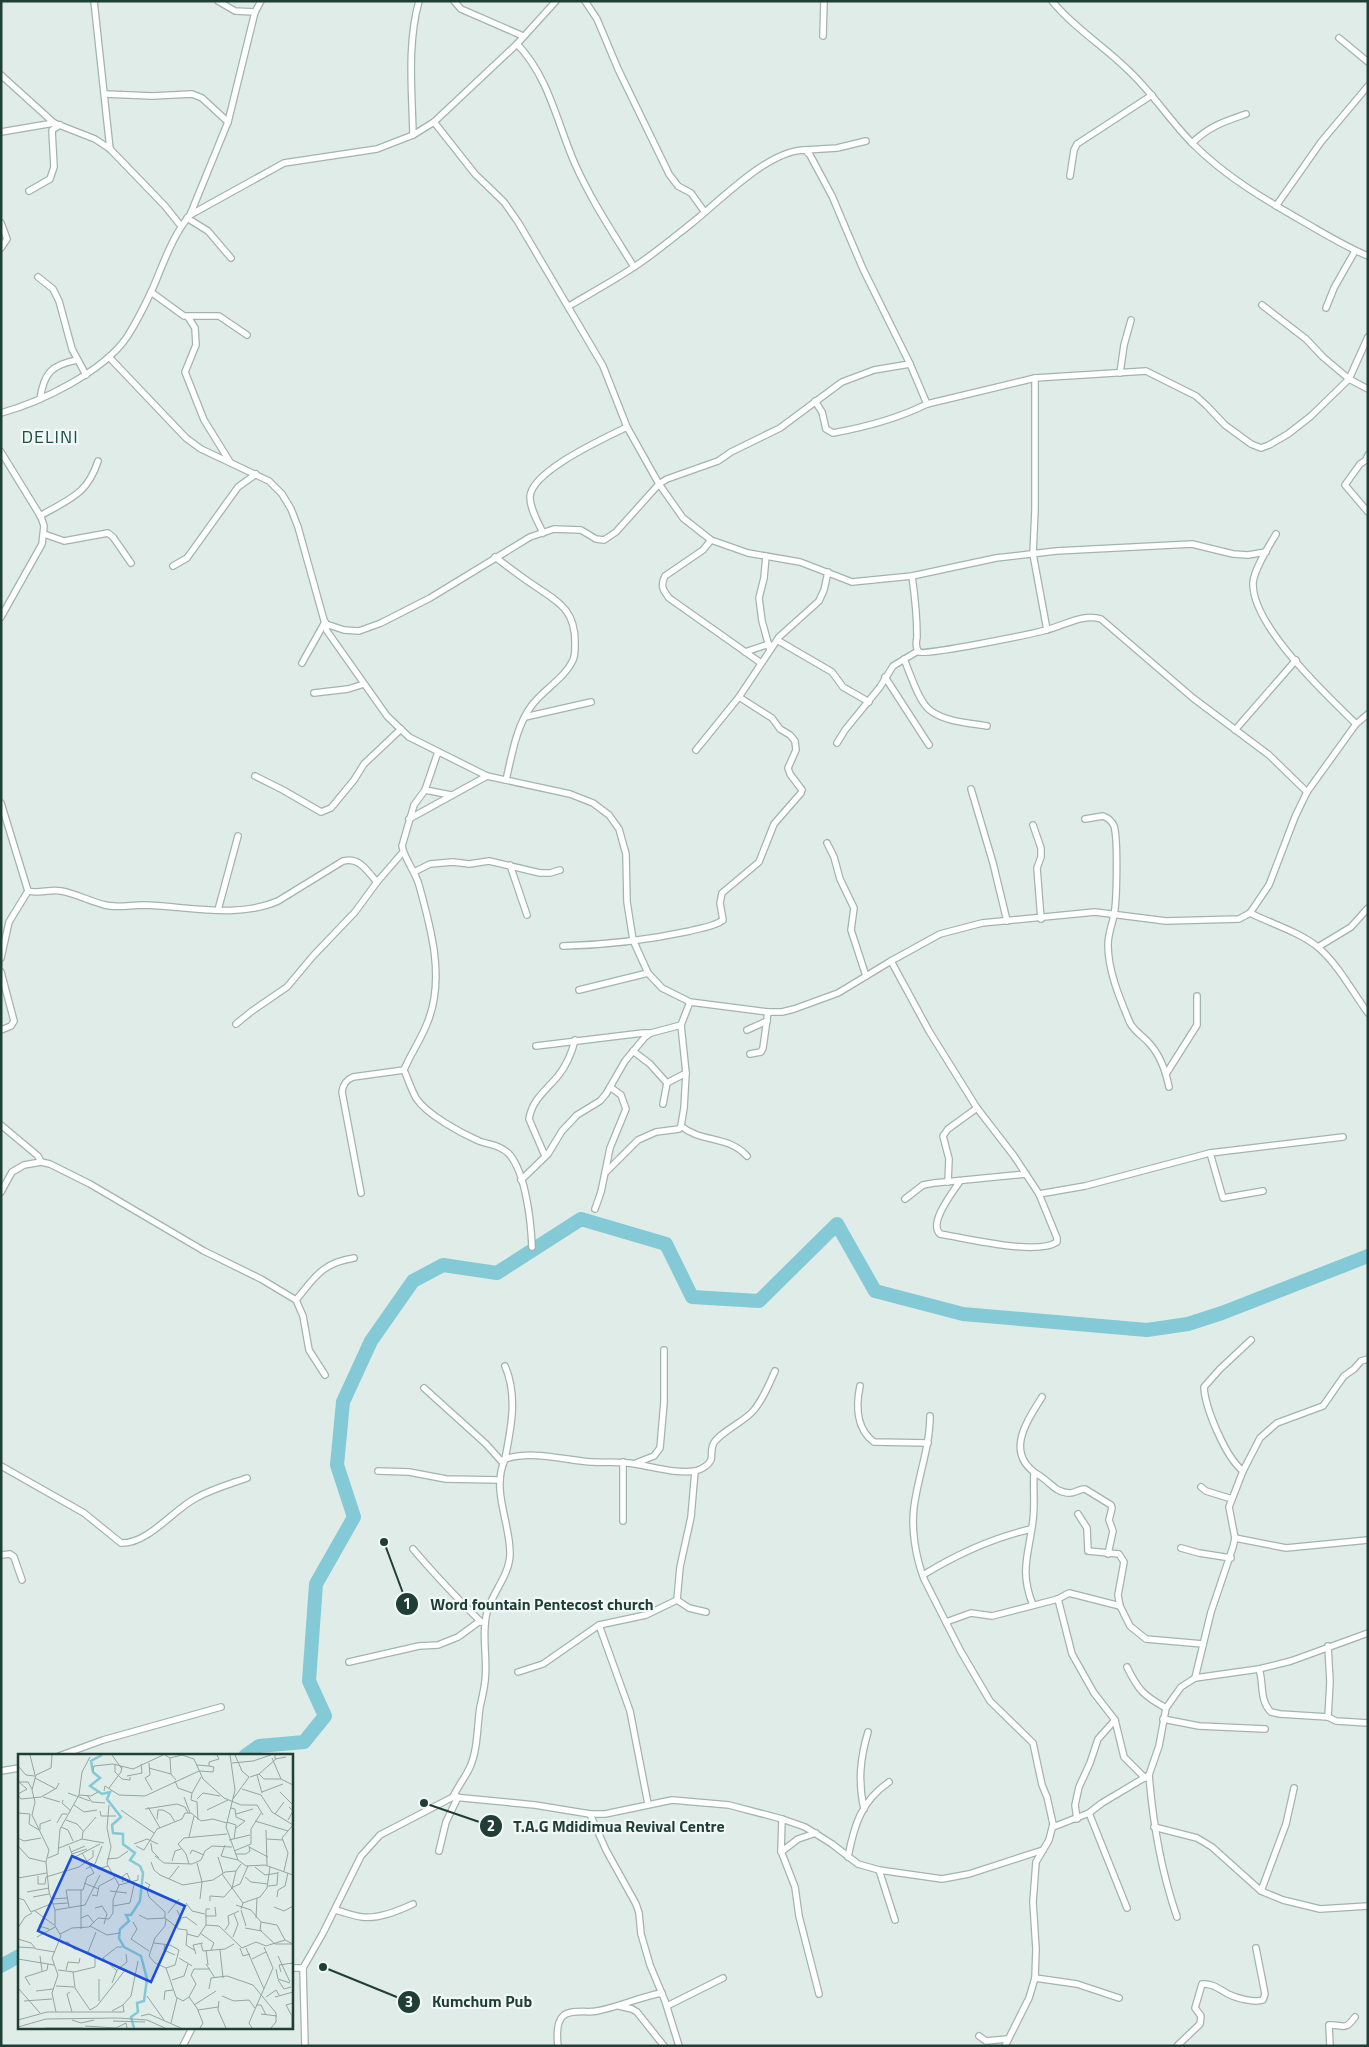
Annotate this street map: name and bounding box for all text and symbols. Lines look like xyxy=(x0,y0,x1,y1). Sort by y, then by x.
district label: DELINI xyxy=(21,423,79,450)
callout: Word fountain Pentecost church xyxy=(395,1589,663,1620)
text: 1 xyxy=(403,1592,411,1615)
text: Word fountain Pentecost church xyxy=(430,1592,654,1616)
inset map xyxy=(18,1754,292,2030)
callout: T.A.G Mdidimua Revival Centre xyxy=(479,1811,735,1842)
text: 2 xyxy=(487,1814,495,1837)
text: T.A.G Mdidimua Revival Centre xyxy=(513,1814,725,1838)
callout: Kumchum Pub xyxy=(397,1986,542,2017)
text: Kumchum Pub xyxy=(432,1989,532,2013)
text: 3 xyxy=(405,1990,413,2013)

